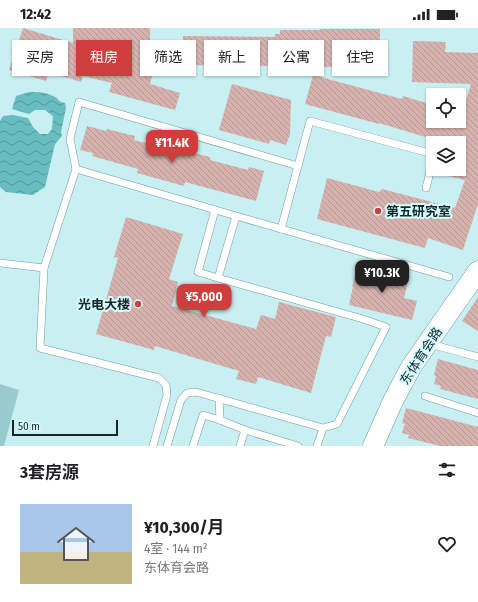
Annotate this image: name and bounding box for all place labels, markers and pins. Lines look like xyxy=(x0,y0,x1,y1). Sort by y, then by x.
pin: ¥11.4K xyxy=(139,130,205,164)
place label: 第五研究室 xyxy=(386,204,451,219)
marker: 第五研究室 xyxy=(373,206,383,216)
pin: ¥10.3K xyxy=(349,260,415,294)
pin: ¥5,000 xyxy=(171,284,237,318)
place label: 光电大楼 xyxy=(78,297,130,312)
marker: 光电大楼 xyxy=(133,299,143,309)

